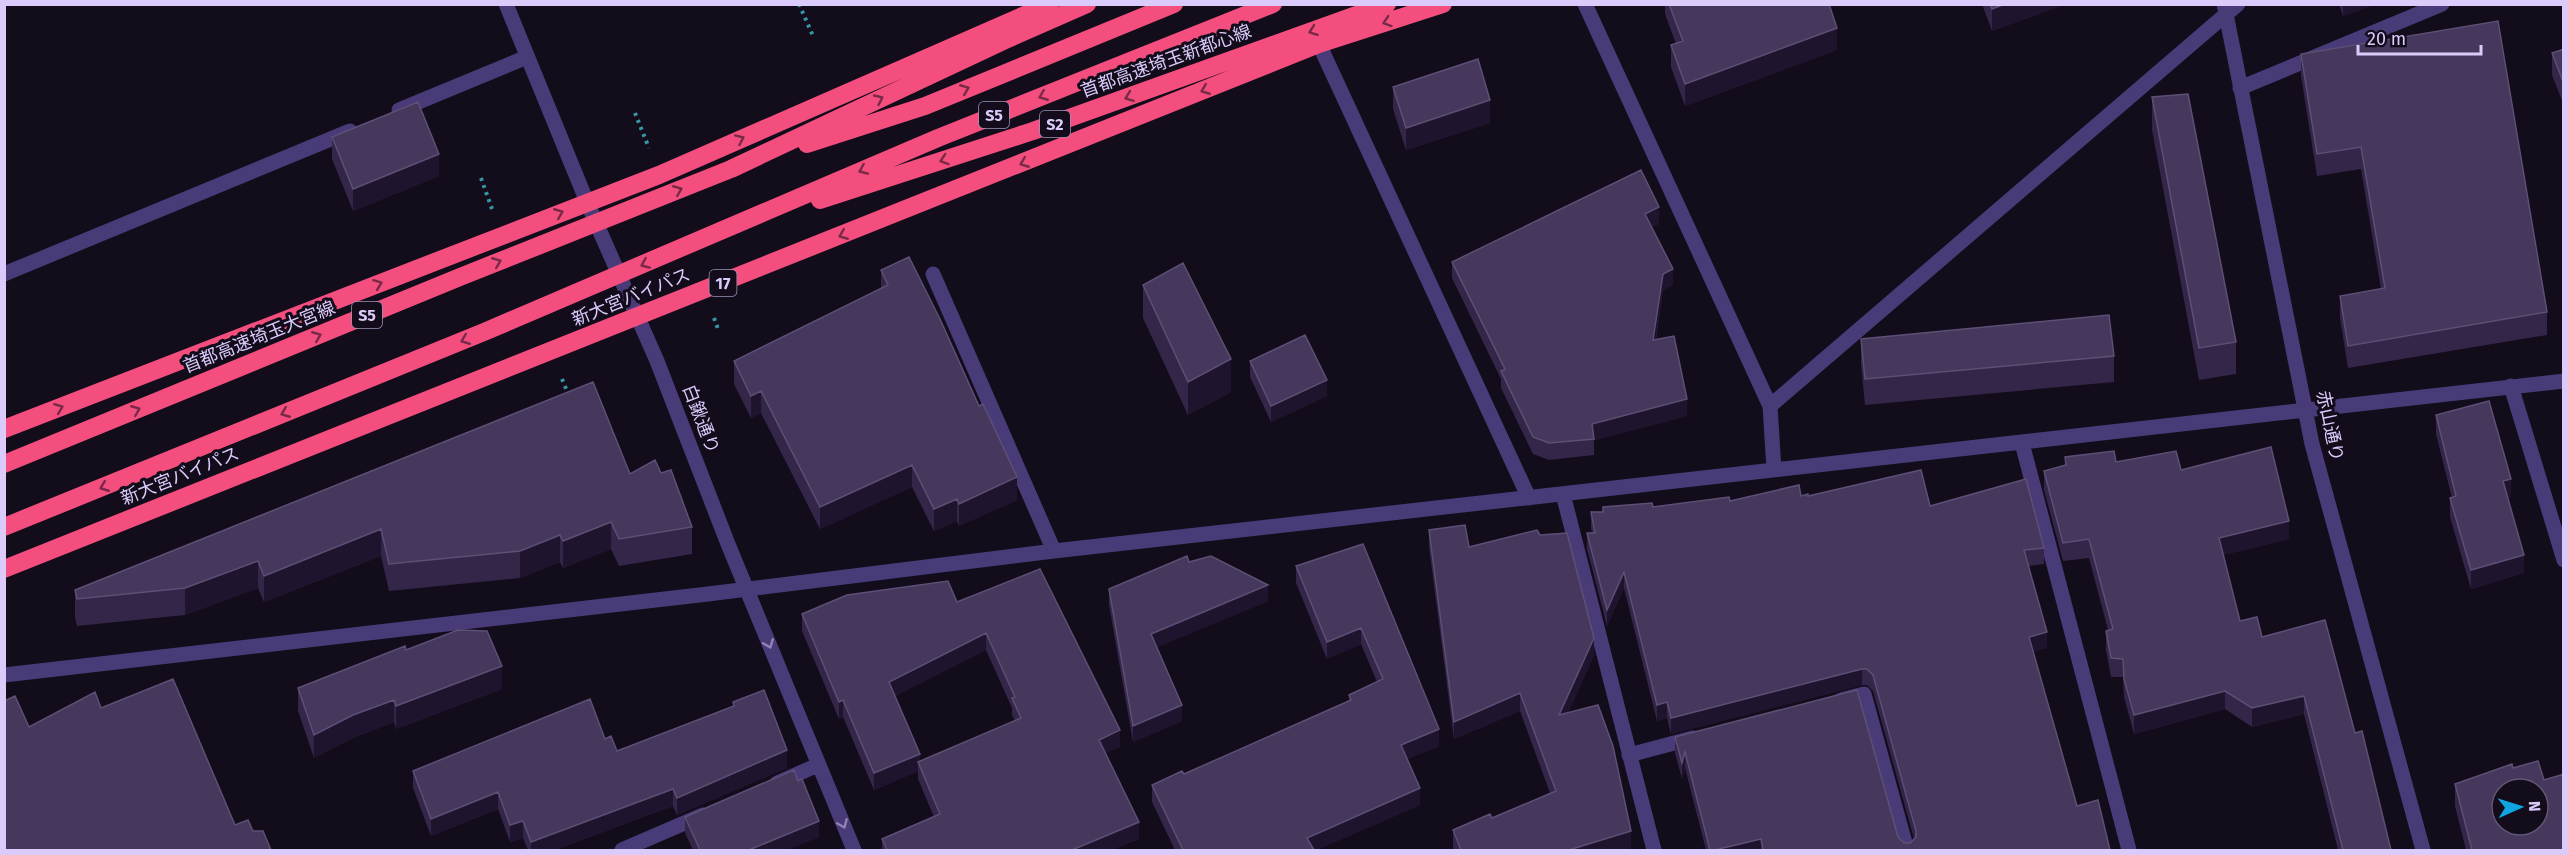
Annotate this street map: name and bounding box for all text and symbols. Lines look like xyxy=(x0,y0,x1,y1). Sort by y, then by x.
one-way arrow xyxy=(1382,15,1393,28)
scale bar xyxy=(2358,18,2481,56)
street label: 首都高速埼玉新都心線 xyxy=(1078,20,1254,102)
one-way arrow xyxy=(1308,24,1318,37)
text: 20 m xyxy=(2367,28,2406,50)
one-way arrow xyxy=(1200,83,1211,95)
one-way arrow xyxy=(959,84,970,96)
one-way arrow xyxy=(1038,89,1049,101)
one-way arrow xyxy=(1124,90,1135,103)
one-way arrow xyxy=(873,95,884,107)
road number: S5 xyxy=(979,102,1009,128)
road number: S2 xyxy=(1040,111,1070,137)
one-way arrow xyxy=(734,135,745,147)
one-way arrow xyxy=(939,153,950,165)
one-way arrow xyxy=(1019,156,1030,168)
one-way arrow xyxy=(858,163,869,175)
one-way arrow xyxy=(672,185,683,197)
one-way arrow xyxy=(553,208,564,220)
one-way arrow xyxy=(838,228,849,240)
one-way arrow xyxy=(491,257,502,270)
one-way arrow xyxy=(640,257,651,269)
street label: 新大宮バイパス xyxy=(569,263,693,331)
road number: 17 xyxy=(710,270,736,296)
one-way arrow xyxy=(372,279,383,291)
street label: 首都高速埼玉大宮線 xyxy=(180,296,338,378)
road number: S5 xyxy=(352,302,382,328)
one-way arrow xyxy=(310,331,321,343)
one-way arrow xyxy=(461,333,472,345)
street label: 白鍬通り xyxy=(678,381,724,457)
street label: 赤山通り xyxy=(2312,388,2348,464)
one-way arrow xyxy=(53,403,64,415)
one-way arrow xyxy=(130,405,141,417)
one-way arrow xyxy=(280,406,291,418)
street label: 新大宮バイパス xyxy=(118,442,242,510)
one-way arrow xyxy=(99,480,110,492)
one-way arrow xyxy=(762,637,774,648)
north arrow xyxy=(2490,777,2550,837)
text: N xyxy=(2525,800,2544,812)
one-way arrow xyxy=(836,818,848,829)

